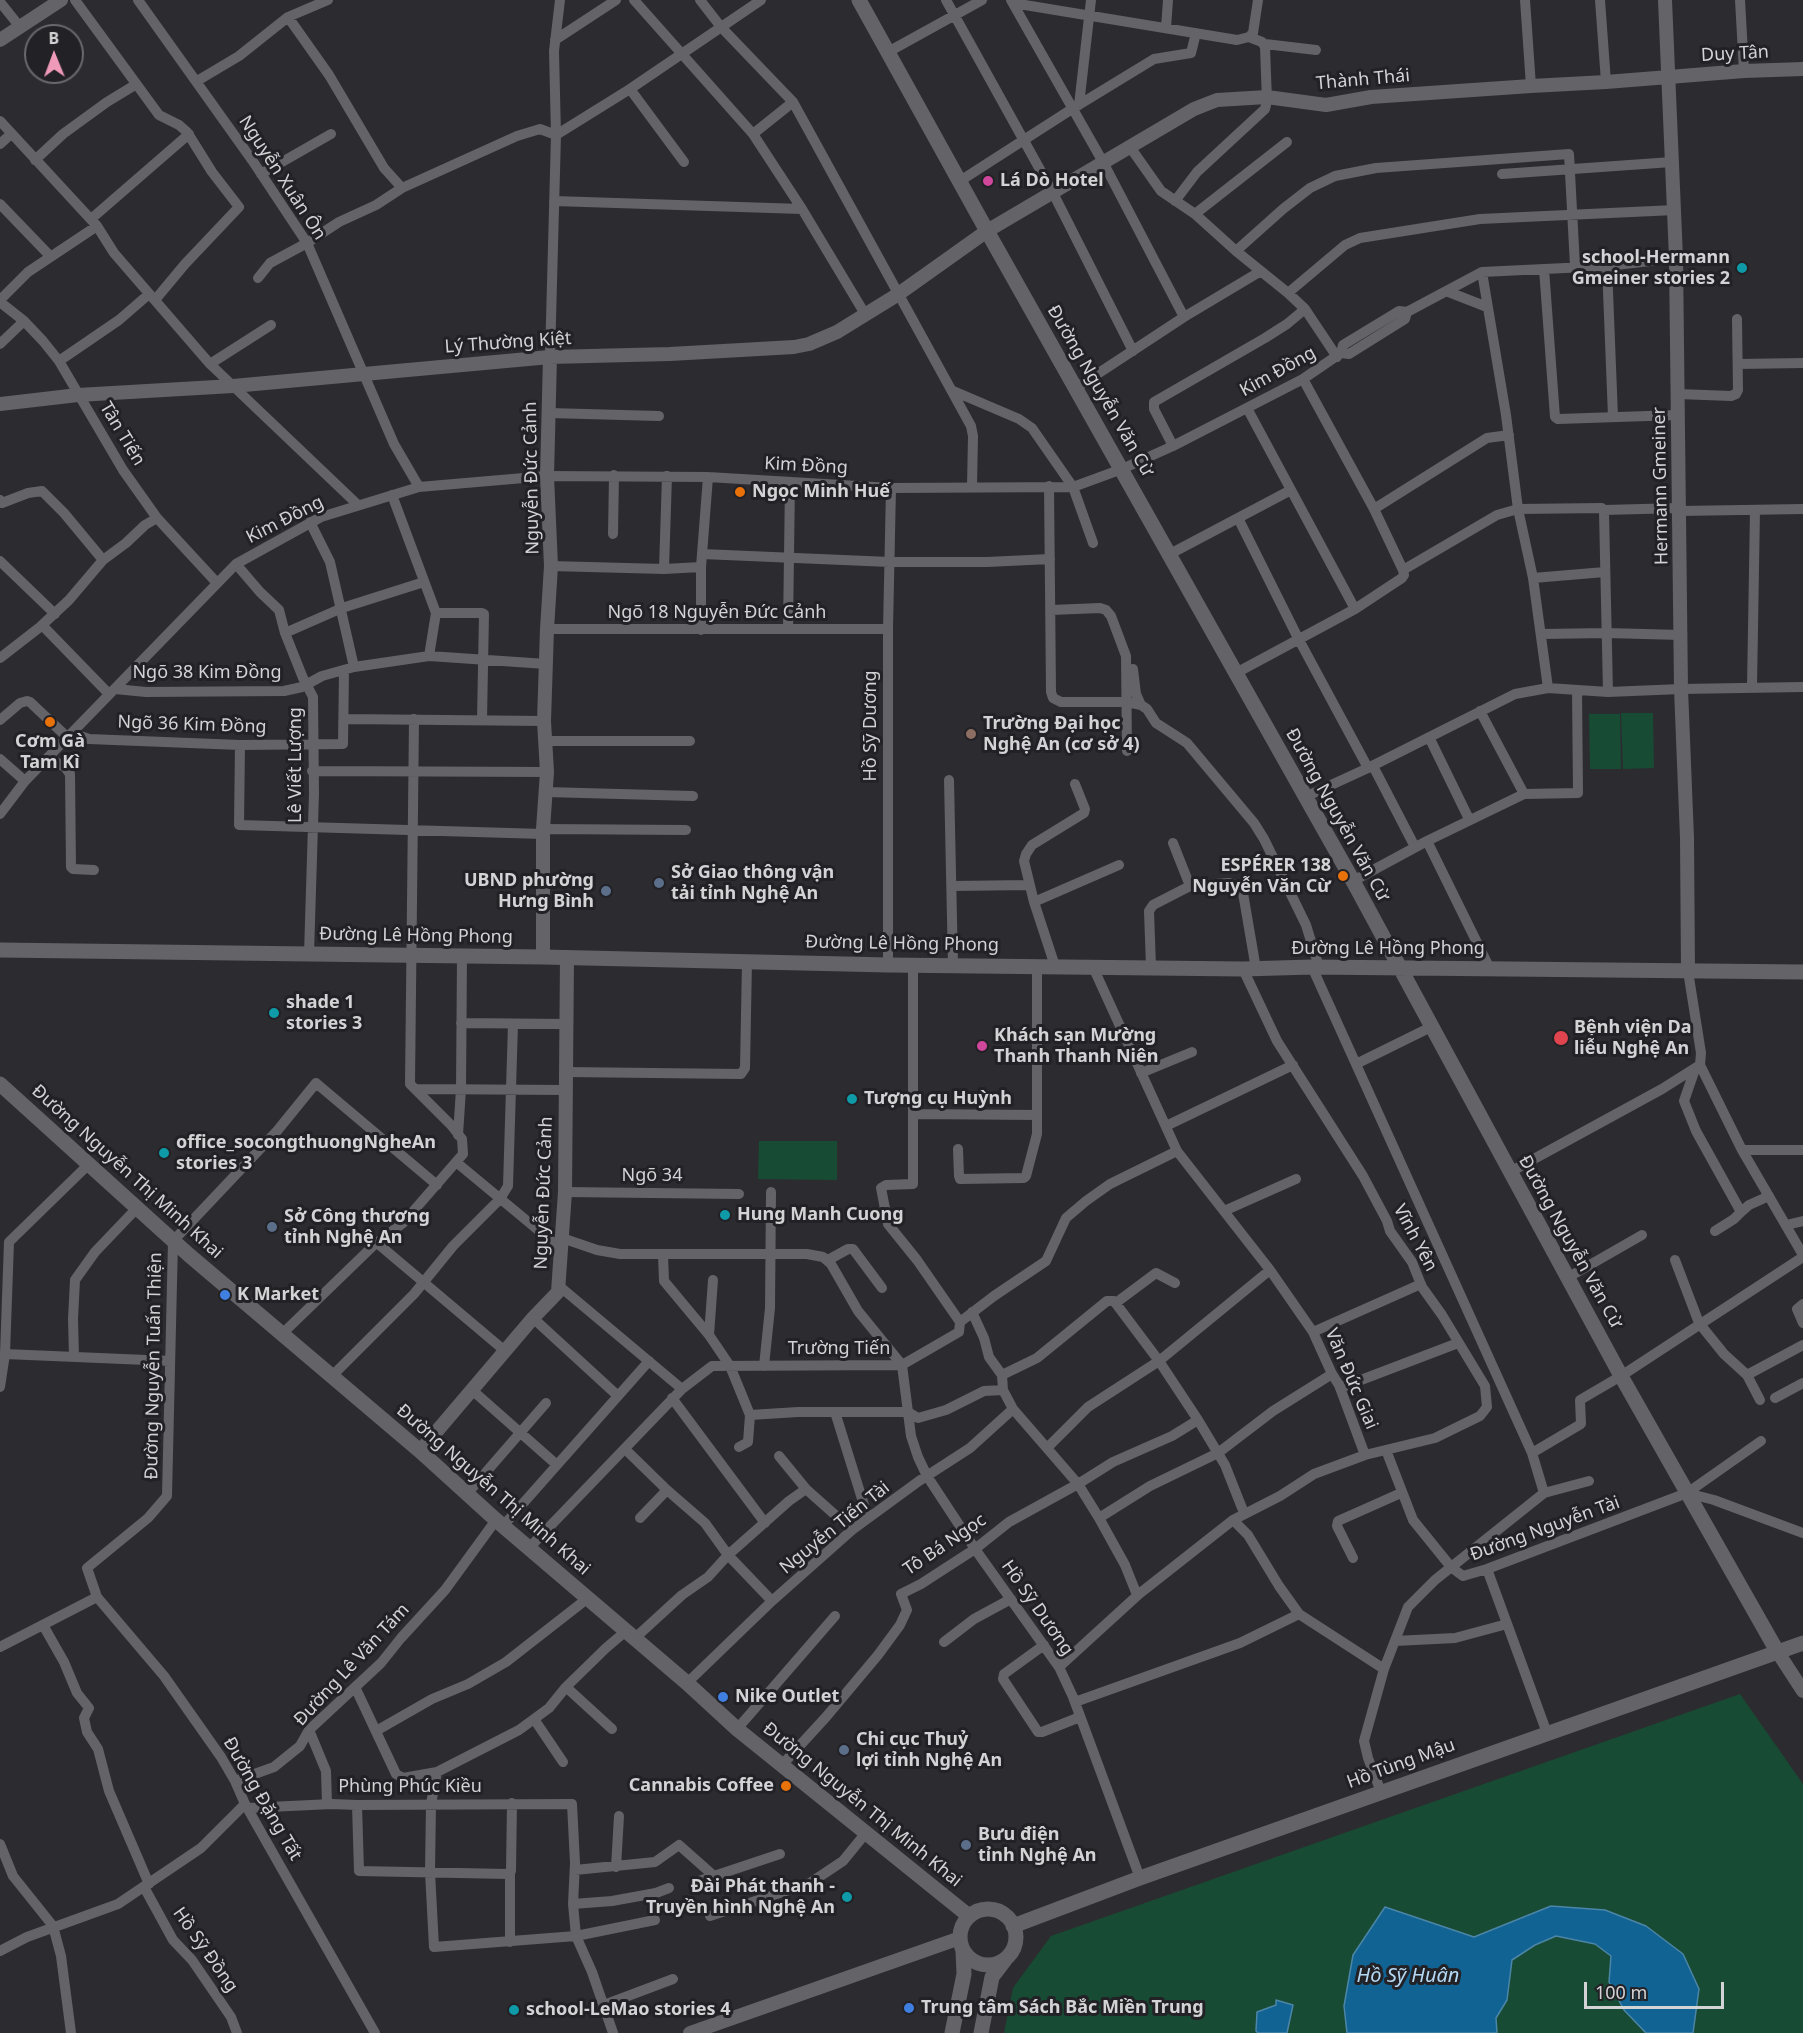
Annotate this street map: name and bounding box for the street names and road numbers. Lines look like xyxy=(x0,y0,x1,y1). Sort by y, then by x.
street label: Duy Tân xyxy=(1701,41,1769,67)
street label: Thành Thái xyxy=(1315,65,1411,95)
street label: Nguyễn Xuân Ôn xyxy=(234,112,330,244)
street label: Đường Nguyễn Văn Cừ xyxy=(1042,302,1158,480)
street label: Lý Thường Kiệt xyxy=(444,328,572,358)
street label: Kim Đồng xyxy=(1236,342,1320,402)
street label: Tân Tiến xyxy=(95,398,149,470)
street label: Nguyễn Đức Cảnh xyxy=(520,401,544,555)
street label: Hermann Gmeiner xyxy=(1649,407,1673,565)
street label: Kim Đồng xyxy=(764,453,848,479)
street label: Kim Đồng xyxy=(243,491,327,549)
street label: Ngõ 18 Nguyễn Đức Cảnh xyxy=(608,602,826,624)
street label: Ngõ 38 Kim Đồng xyxy=(132,662,282,684)
street label: Hồ Sỹ Dương xyxy=(860,670,882,782)
street label: Lê Viết Lượng xyxy=(285,707,307,823)
street label: Ngõ 36 Kim Đồng xyxy=(117,712,267,738)
street label: Đường Nguyễn Văn Cừ xyxy=(1281,725,1393,905)
street label: Đường Lê Hồng Phong xyxy=(319,924,513,948)
street label: Đường Lê Hồng Phong xyxy=(805,932,999,956)
street label: Đường Lê Hồng Phong xyxy=(1291,938,1485,960)
street label: Đường Nguyễn Thị Minh Khai xyxy=(27,1080,227,1264)
street label: Nguyễn Đức Cảnh xyxy=(531,1116,557,1270)
street label: Đường Nguyễn Văn Cừ xyxy=(1514,1152,1626,1332)
street label: Ngõ 34 xyxy=(622,1165,682,1187)
street label: Vĩnh Yên xyxy=(1388,1201,1442,1275)
street label: Đường Nguyễn Tuấn Thiện xyxy=(141,1252,167,1480)
street label: Văn Đức Giai xyxy=(1320,1325,1382,1433)
street label: Trường Tiến xyxy=(788,1338,890,1360)
street label: Đường Nguyễn Thị Minh Khai xyxy=(392,1400,594,1580)
street label: Nguyễn Tiến Tài xyxy=(776,1477,894,1579)
street label: Đường Nguyễn Tài xyxy=(1467,1492,1623,1566)
street label: Tô Bá Ngọc xyxy=(900,1509,990,1581)
street label: Hồ Sỹ Dương xyxy=(996,1556,1078,1660)
street label: Đường Lê Văn Tám xyxy=(290,1599,414,1731)
street label: Đường Nguyễn Thị Minh Khai xyxy=(758,1718,966,1892)
street label: Đường Đặng Tất xyxy=(218,1734,306,1864)
street label: Hồ Tùng Mậu xyxy=(1344,1734,1458,1794)
street label: Phùng Phúc Kiều xyxy=(338,1776,482,1798)
street label: Hồ Sỹ Đồng xyxy=(168,1903,242,1997)

